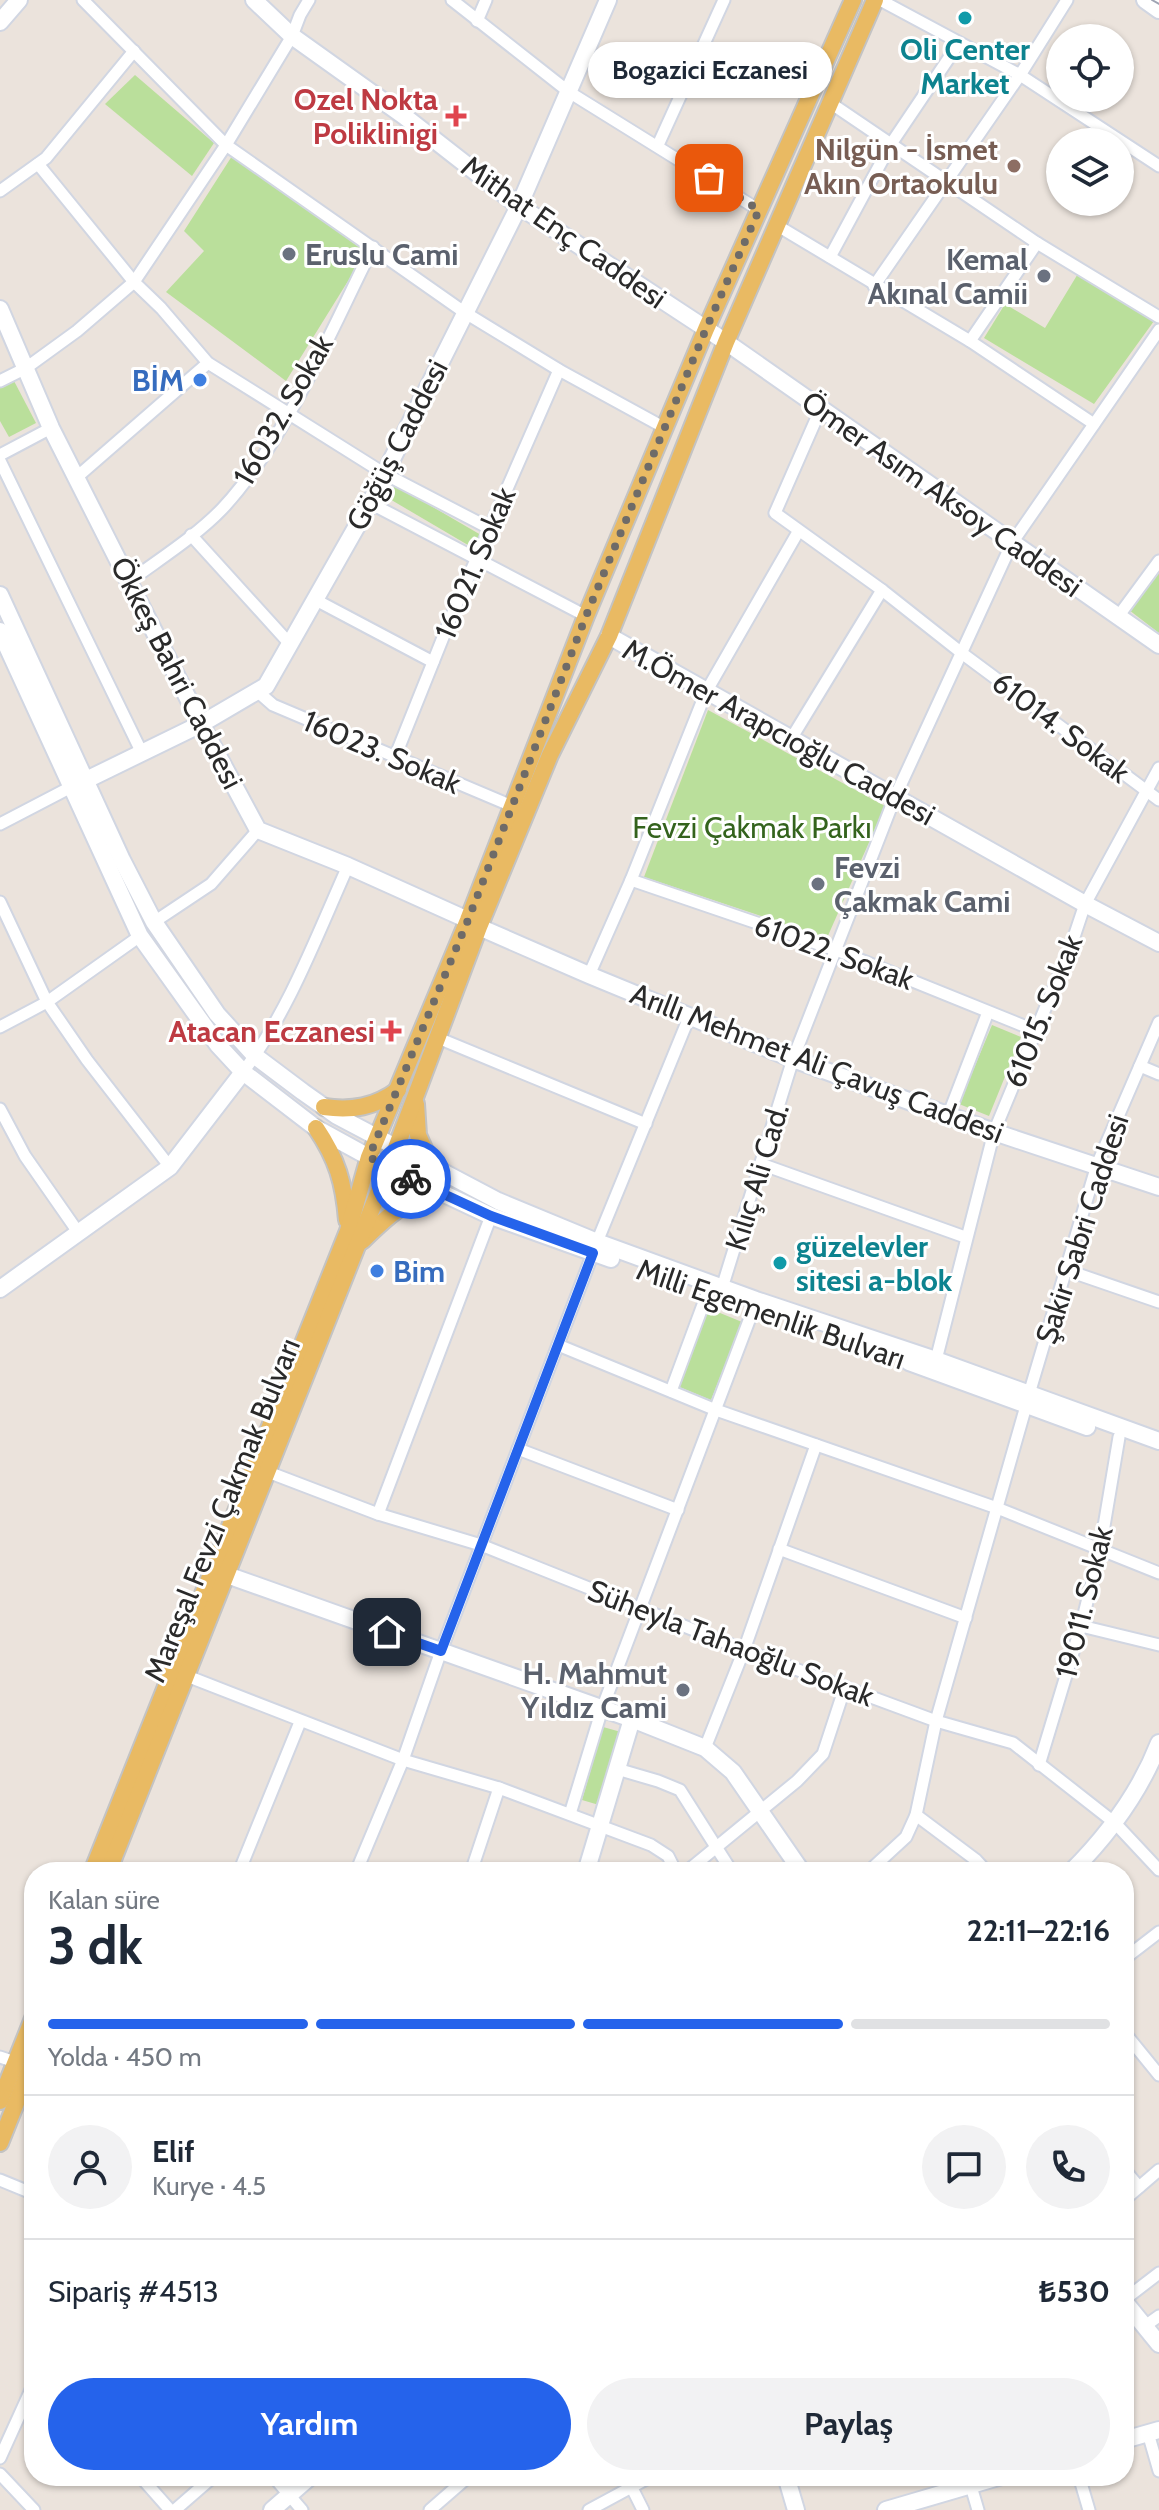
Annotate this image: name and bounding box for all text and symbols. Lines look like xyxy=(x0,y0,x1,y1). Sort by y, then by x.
marker: Oli Center Market xyxy=(956,9,974,27)
map controls xyxy=(1046,24,1134,216)
button: locate xyxy=(1046,24,1134,112)
place label: Oli Center Market xyxy=(900,31,1030,102)
callout: Bogazici Eczanesi xyxy=(587,42,831,98)
text: Bogazici Eczanesi xyxy=(612,54,808,86)
place label: Ozel Nokta Poliklinigi xyxy=(294,81,438,152)
marker: Ozel Nokta Poliklinigi xyxy=(445,105,467,127)
button: layers xyxy=(1046,128,1134,216)
place label: Nilgün - İsmet Akın Ortaokulu xyxy=(804,131,998,202)
pin xyxy=(675,144,743,212)
street label: Mithat Enç Caddesi xyxy=(454,147,674,317)
icon: bag xyxy=(687,156,731,200)
marker: Nilgün - İsmet Akın Ortaokulu xyxy=(1005,157,1023,175)
place label: Eruslu Cami xyxy=(305,236,459,273)
place label: Kemal Akınal Camii xyxy=(868,241,1028,312)
marker: Eruslu Cami xyxy=(280,245,298,263)
marker: Kemal Akınal Camii xyxy=(1035,267,1053,285)
street label: 16032. Sokak xyxy=(225,328,341,492)
street label: Göğüş Caddesi xyxy=(338,353,456,537)
place label: BİM xyxy=(132,362,184,399)
marker: BİM xyxy=(191,371,209,389)
street label: Ömer Asım Aksoy Caddesi xyxy=(795,383,1089,605)
street label: 16021. Sokak xyxy=(426,481,524,645)
street label: Ökkeş Bahri Caddesi xyxy=(103,551,251,795)
street label: M.Ömer Arapcıoğlu Caddesi xyxy=(616,631,942,833)
street label: 61014. Sokak xyxy=(985,663,1137,791)
street label: 16023. Sokak xyxy=(298,702,467,802)
park label: Fevzi Çakmak Parkı xyxy=(632,809,872,846)
place label: Fevzi Çakmak Cami xyxy=(834,849,1011,920)
marker: Fevzi Çakmak Cami xyxy=(809,875,827,893)
street label: 61022. Sokak xyxy=(749,906,919,998)
street label: 61015. Sokak xyxy=(996,929,1091,1093)
street label: Arıllı Mehmet Ali Çavuş Caddesi xyxy=(625,975,1009,1151)
place label: Atacan Eczanesi xyxy=(168,1013,375,1050)
marker: Atacan Eczanesi xyxy=(382,1022,400,1040)
street label: Kılıç Ali Cad. xyxy=(717,1099,797,1255)
street label: Şakir Sabri Caddesi xyxy=(1027,1109,1137,1349)
courier xyxy=(371,1139,451,1219)
icon: bike xyxy=(389,1157,433,1201)
place label: güzelevler sitesi a-blok xyxy=(796,1228,953,1299)
street label: Milli Egemenlik Bulvarı xyxy=(632,1251,910,1377)
place label: Bim xyxy=(393,1253,445,1290)
marker: güzelevler sitesi a-blok xyxy=(771,1254,789,1272)
marker: Bim xyxy=(368,1262,386,1280)
street label: Mareşal Fevzi Çakmak Bulvarı xyxy=(136,1333,308,1687)
street label: 19011. Sokak xyxy=(1047,1522,1121,1682)
street label: Süheyla Tahaoğlu Sokak xyxy=(583,1571,880,1715)
pin xyxy=(353,1598,421,1666)
icon: home xyxy=(365,1610,409,1654)
place label: H. Mahmut Yıldız Cami xyxy=(520,1655,667,1726)
marker: H. Mahmut Yıldız Cami xyxy=(674,1681,692,1699)
text: Kalan süre xyxy=(48,1884,160,1916)
text: 22:11–22:16 xyxy=(967,1912,1110,1949)
text: 3 dk xyxy=(48,1914,143,1977)
text: Yolda · 450 m xyxy=(48,2041,202,2073)
button: person xyxy=(48,2125,132,2209)
button: chat xyxy=(922,2125,1006,2209)
button: phone xyxy=(1026,2125,1110,2209)
text: Elif xyxy=(152,2133,194,2170)
text: Kurye · 4.5 xyxy=(152,2170,266,2202)
text: Sipariş #4513 xyxy=(48,2273,219,2310)
text: ₺530 xyxy=(1039,2273,1110,2310)
button: Yardım xyxy=(48,2378,571,2470)
button: Paylaş xyxy=(587,2378,1110,2470)

